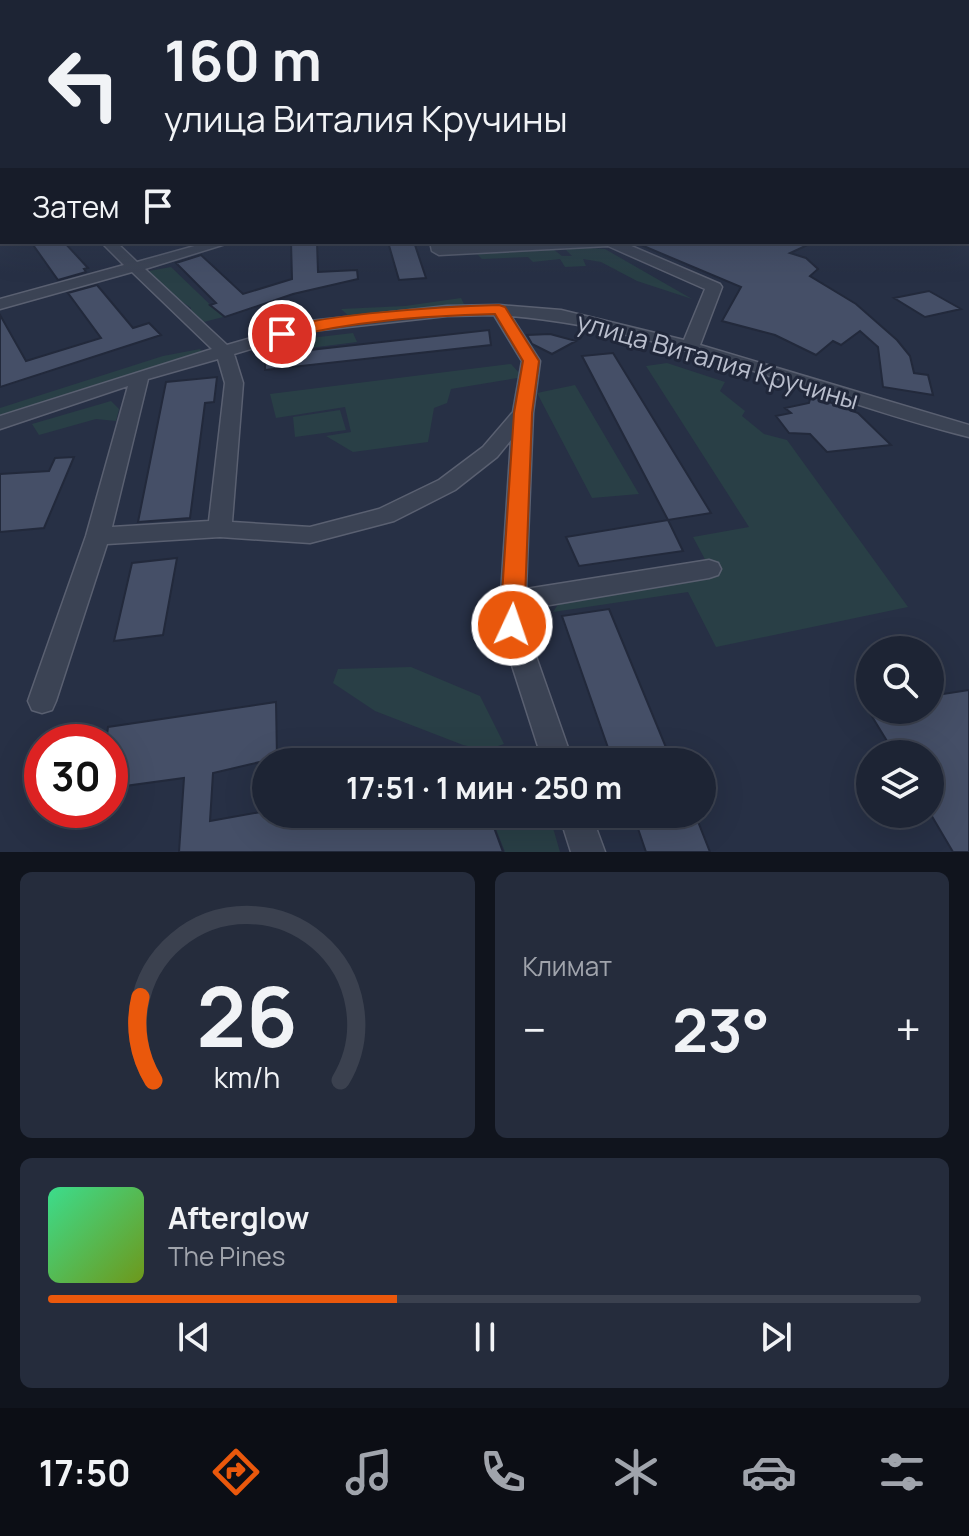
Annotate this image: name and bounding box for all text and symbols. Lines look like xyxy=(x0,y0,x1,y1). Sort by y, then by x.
text: 160 m xyxy=(164,21,322,98)
icon: left xyxy=(32,32,136,136)
text: улица Виталия Кручины xyxy=(164,94,568,143)
icon: arrive xyxy=(136,184,180,228)
text: Затем xyxy=(32,186,120,227)
pin xyxy=(248,300,316,368)
street label: улица Виталия Кручины xyxy=(573,303,863,417)
icon: arrive xyxy=(260,312,304,356)
position arrow xyxy=(470,583,554,667)
map controls xyxy=(856,636,944,828)
button: search xyxy=(856,636,944,724)
speed limit sign: 30 xyxy=(24,724,128,828)
button: layers xyxy=(856,740,944,828)
text: 17:51 · 1 мин · 250 m xyxy=(346,767,622,808)
text: Климат xyxy=(523,948,612,984)
text: 26 xyxy=(197,958,298,1072)
text: 23° xyxy=(672,988,770,1070)
text: − xyxy=(523,999,546,1059)
text: + xyxy=(896,999,921,1059)
text: km/h xyxy=(214,1058,280,1097)
text: Afterglow xyxy=(168,1197,309,1238)
text: The Pines xyxy=(168,1238,285,1274)
icon: previous xyxy=(172,1315,216,1359)
icon: pause xyxy=(463,1315,507,1359)
icon: next xyxy=(754,1315,798,1359)
icon: directions xyxy=(208,1444,264,1500)
icon: music xyxy=(341,1444,397,1500)
icon: phone xyxy=(475,1444,531,1500)
icon: climate xyxy=(608,1444,664,1500)
icon: car xyxy=(741,1444,797,1500)
icon: filters xyxy=(874,1444,930,1500)
text: 17:50 xyxy=(39,1448,131,1497)

